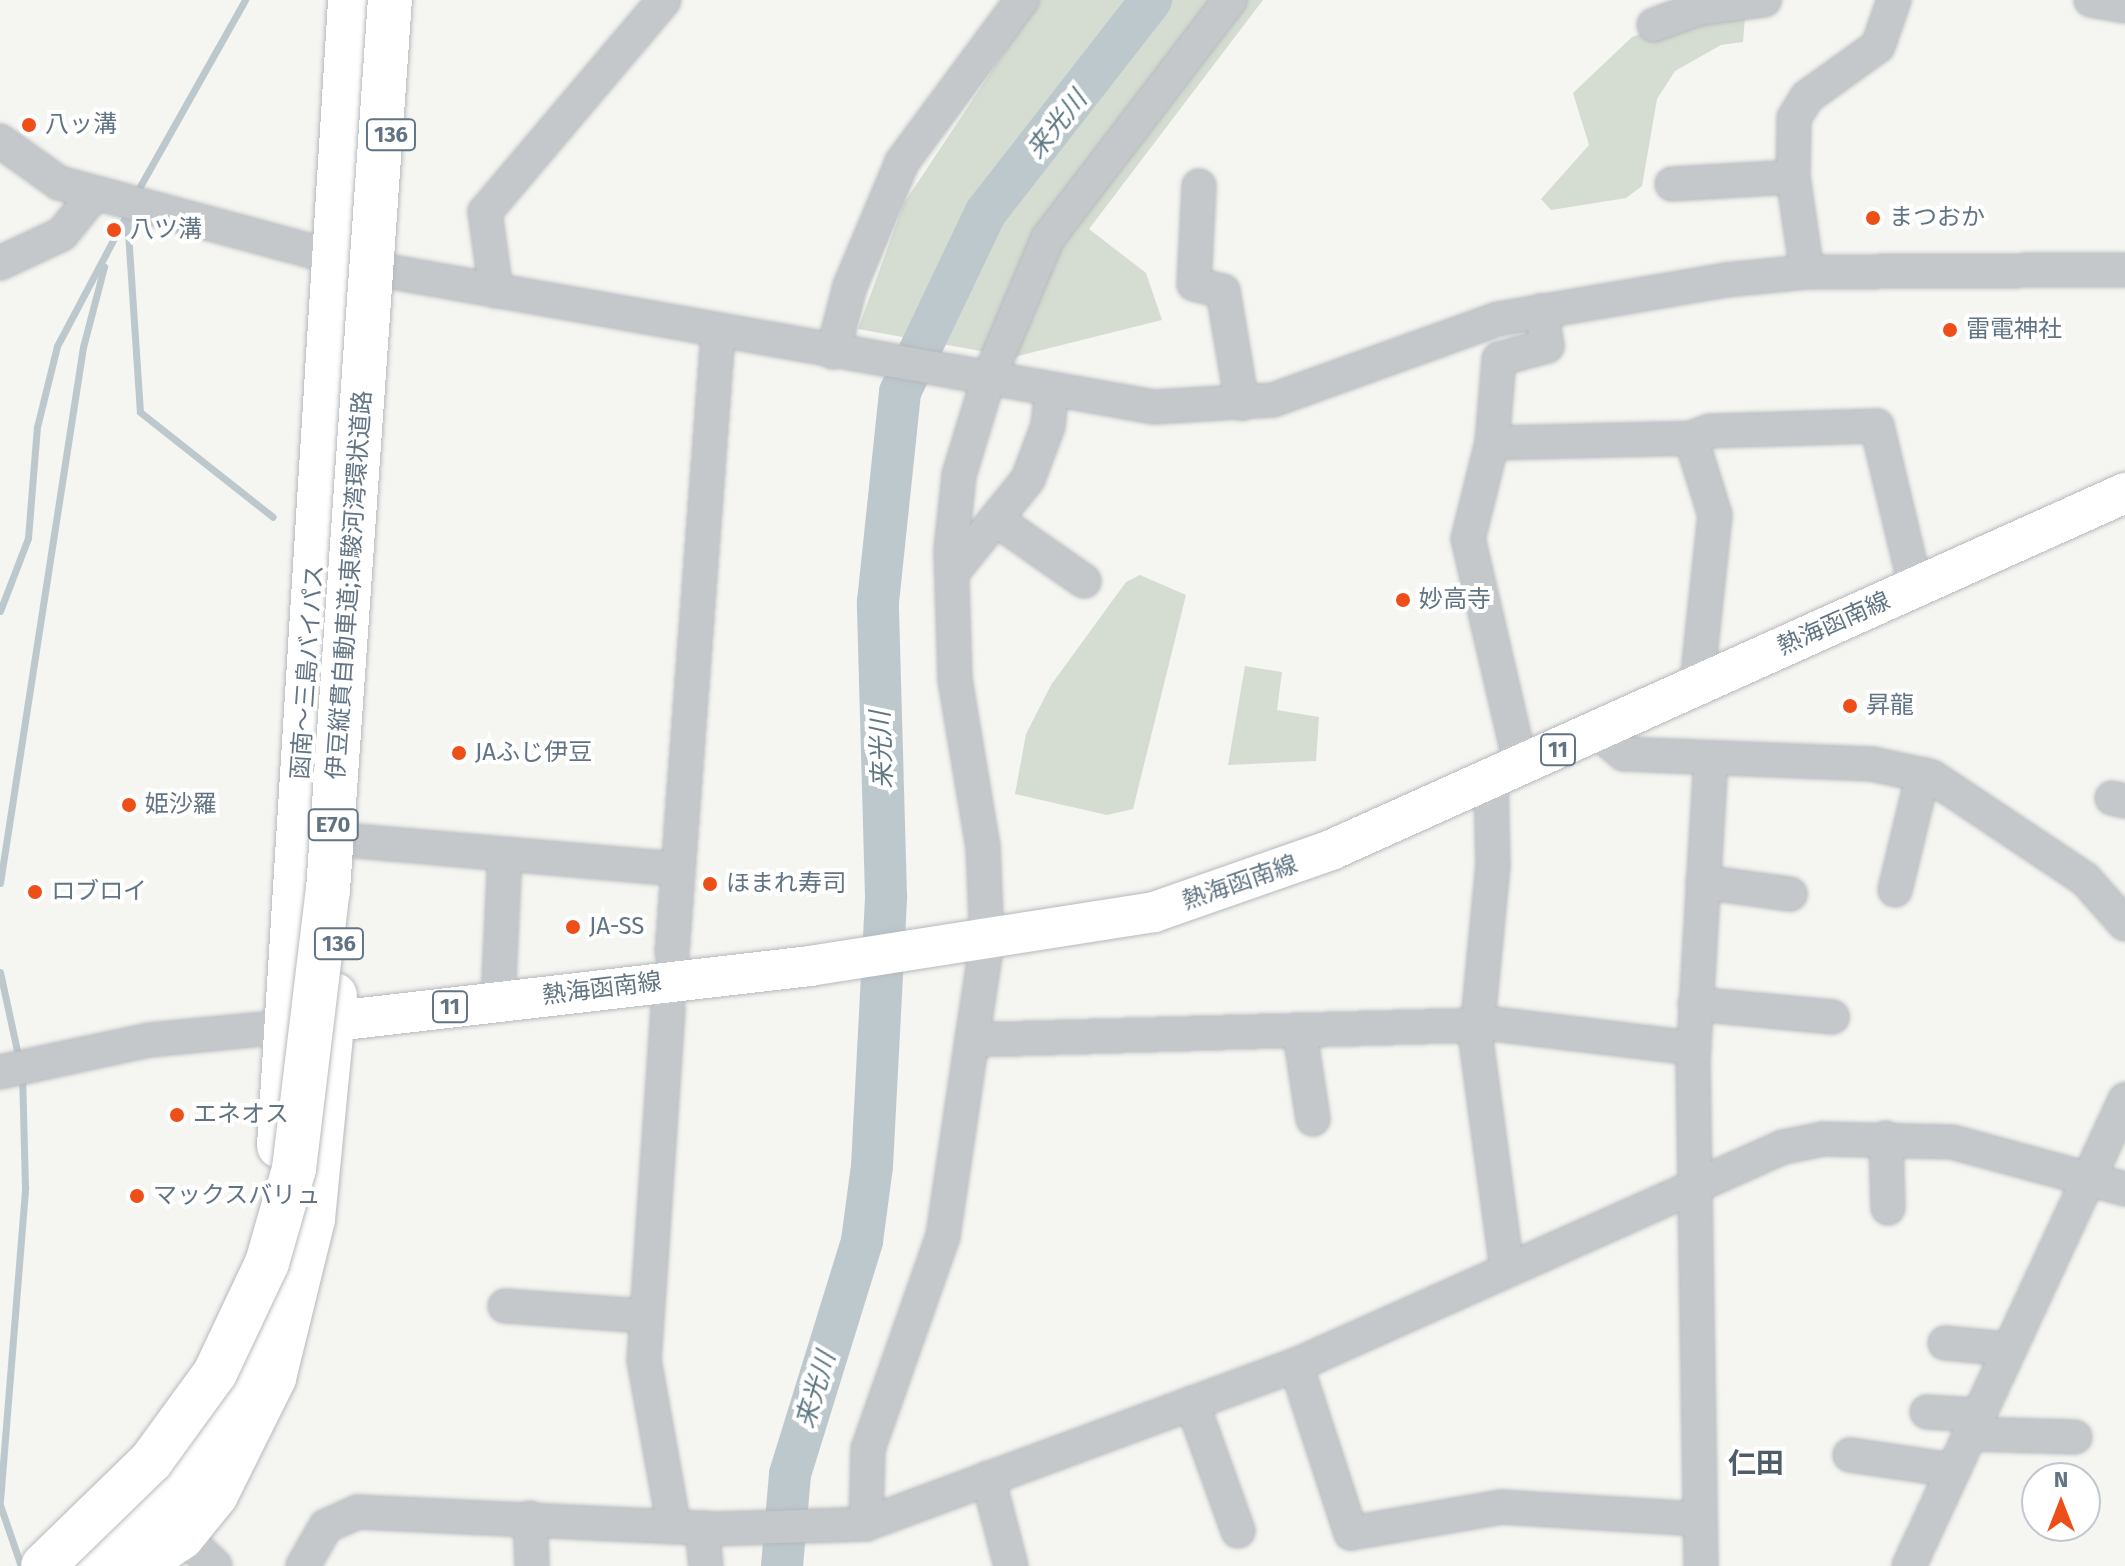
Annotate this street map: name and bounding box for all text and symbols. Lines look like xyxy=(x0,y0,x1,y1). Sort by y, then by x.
water label: 来光川 xyxy=(1020,85,1094,165)
place label: 八ッ溝 xyxy=(45,111,117,139)
marker: 八ッ溝 xyxy=(20,116,38,134)
road number: 136 xyxy=(365,117,417,153)
place label: まつおか xyxy=(1889,204,1985,232)
marker: まつおか xyxy=(1864,209,1882,227)
place label: 八ツ溝 xyxy=(130,216,202,244)
marker: 八ツ溝 xyxy=(105,221,123,239)
place label: 雷電神社 xyxy=(1966,316,2062,344)
marker: 雷電神社 xyxy=(1941,321,1959,339)
street label: 伊豆縦貫自動車道;東駿河湾環状道路 xyxy=(322,390,378,780)
street label: 函南～三島バイパス xyxy=(286,563,330,781)
place label: 妙高寺 xyxy=(1419,586,1491,614)
street label: 熱海函南線 xyxy=(1773,586,1895,662)
marker: 妙高寺 xyxy=(1394,591,1412,609)
place label: 昇龍 xyxy=(1866,692,1914,720)
marker: 昇龍 xyxy=(1841,697,1859,715)
water label: 来光川 xyxy=(865,710,899,790)
road number: 11 xyxy=(1538,732,1578,768)
place label: JAふじ伊豆 xyxy=(475,739,592,767)
marker: JAふじ伊豆 xyxy=(450,744,468,762)
place label: 姫沙羅 xyxy=(145,791,217,819)
marker: 姫沙羅 xyxy=(120,796,138,814)
road number: E70 xyxy=(307,807,359,843)
street label: 熱海函南線 xyxy=(1179,850,1301,916)
place label: ほまれ寿司 xyxy=(726,870,846,898)
marker: ほまれ寿司 xyxy=(701,875,719,893)
place label: ロブロイ xyxy=(51,878,147,906)
marker: ロブロイ xyxy=(26,883,44,901)
place label: JA-SS xyxy=(589,913,644,941)
marker: JA-SS xyxy=(564,918,582,936)
road number: 136 xyxy=(313,926,365,962)
street label: 熱海函南線 xyxy=(541,967,663,1011)
road number: 11 xyxy=(430,989,470,1025)
place label: エネオス xyxy=(193,1101,289,1129)
marker: エネオス xyxy=(168,1106,186,1124)
place label: マックスバリュ xyxy=(153,1182,321,1210)
marker: マックスバリュ xyxy=(128,1187,146,1205)
water label: 来光川 xyxy=(790,1348,842,1432)
district label: 仁田 xyxy=(1728,1447,1784,1481)
north arrow xyxy=(2021,1462,2101,1542)
text: N xyxy=(2054,1466,2068,1493)

